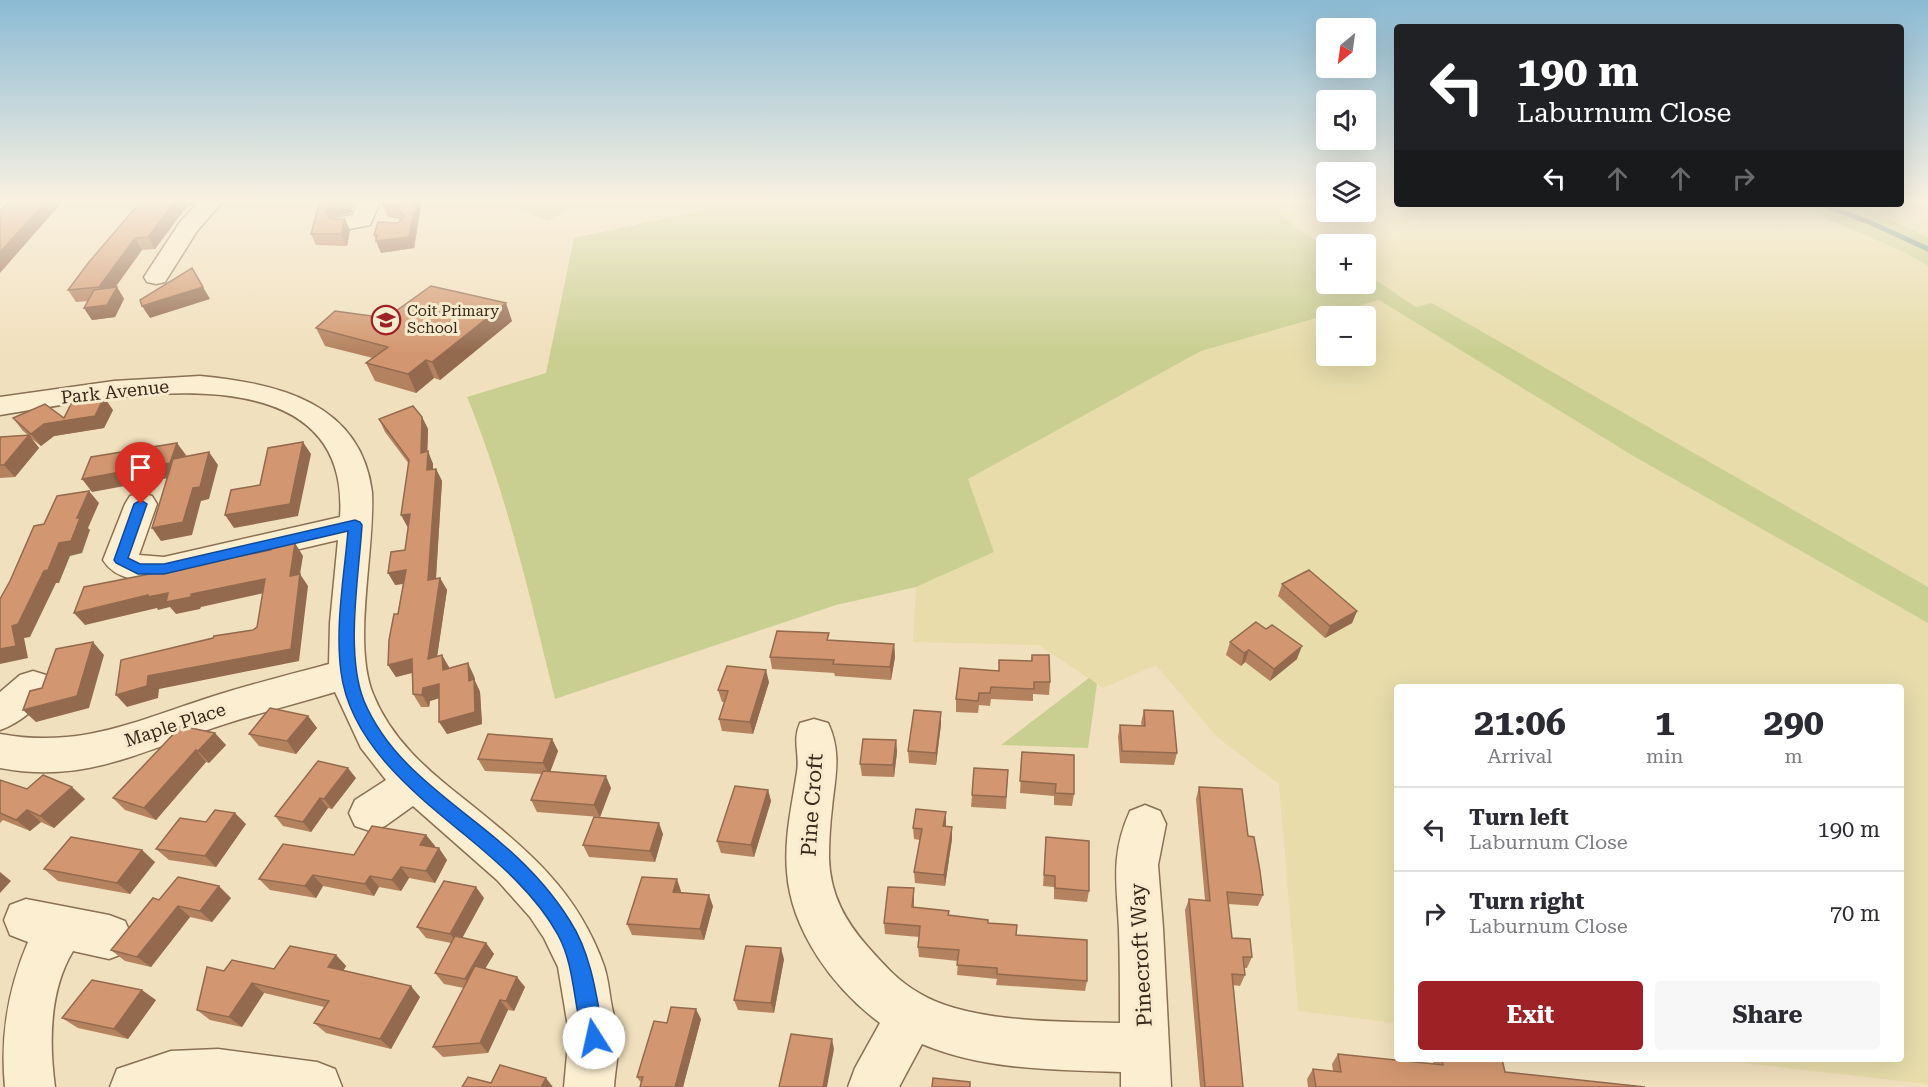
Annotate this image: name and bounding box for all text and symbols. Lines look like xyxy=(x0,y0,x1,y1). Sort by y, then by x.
north arrow xyxy=(1316,18,1376,78)
map controls xyxy=(1316,18,1376,366)
text: 190 m xyxy=(1517,47,1639,96)
icon: left xyxy=(1418,48,1496,126)
button: sound xyxy=(1316,90,1376,150)
text: Laburnum Close xyxy=(1517,97,1731,129)
button: layers xyxy=(1316,162,1376,222)
icon: left xyxy=(1538,162,1571,195)
icon: ahead xyxy=(1601,162,1634,195)
icon: ahead xyxy=(1664,162,1697,195)
icon: right xyxy=(1727,162,1760,195)
button: + xyxy=(1316,234,1376,294)
place label: Coit Primary School xyxy=(407,302,499,337)
school or university icon: Coit Primary School xyxy=(370,304,402,336)
button: − xyxy=(1316,306,1376,366)
street label: Park Avenue xyxy=(60,375,170,408)
pin xyxy=(115,442,166,504)
icon: arrive xyxy=(124,451,157,484)
street label: Maple Place xyxy=(122,698,228,751)
text: 21:06 xyxy=(1474,702,1566,744)
text: 1 xyxy=(1655,702,1675,744)
text: 290 xyxy=(1764,702,1824,744)
text: Arrival xyxy=(1487,744,1552,768)
text: min xyxy=(1646,744,1683,768)
text: m xyxy=(1785,744,1803,768)
street label: Pine Croft xyxy=(796,752,828,857)
text: Turn left xyxy=(1469,805,1569,830)
icon: left xyxy=(1418,813,1451,846)
text: 190 m xyxy=(1817,817,1880,842)
text: Laburnum Close xyxy=(1469,830,1628,854)
street label: Pinecroft Way xyxy=(1125,882,1157,1027)
text: Turn right xyxy=(1469,889,1584,914)
icon: right xyxy=(1418,897,1451,930)
text: 70 m xyxy=(1830,901,1880,926)
text: Laburnum Close xyxy=(1469,914,1628,938)
button: Exit xyxy=(1418,981,1643,1050)
button: Share xyxy=(1655,981,1880,1050)
position arrow xyxy=(562,1006,626,1070)

